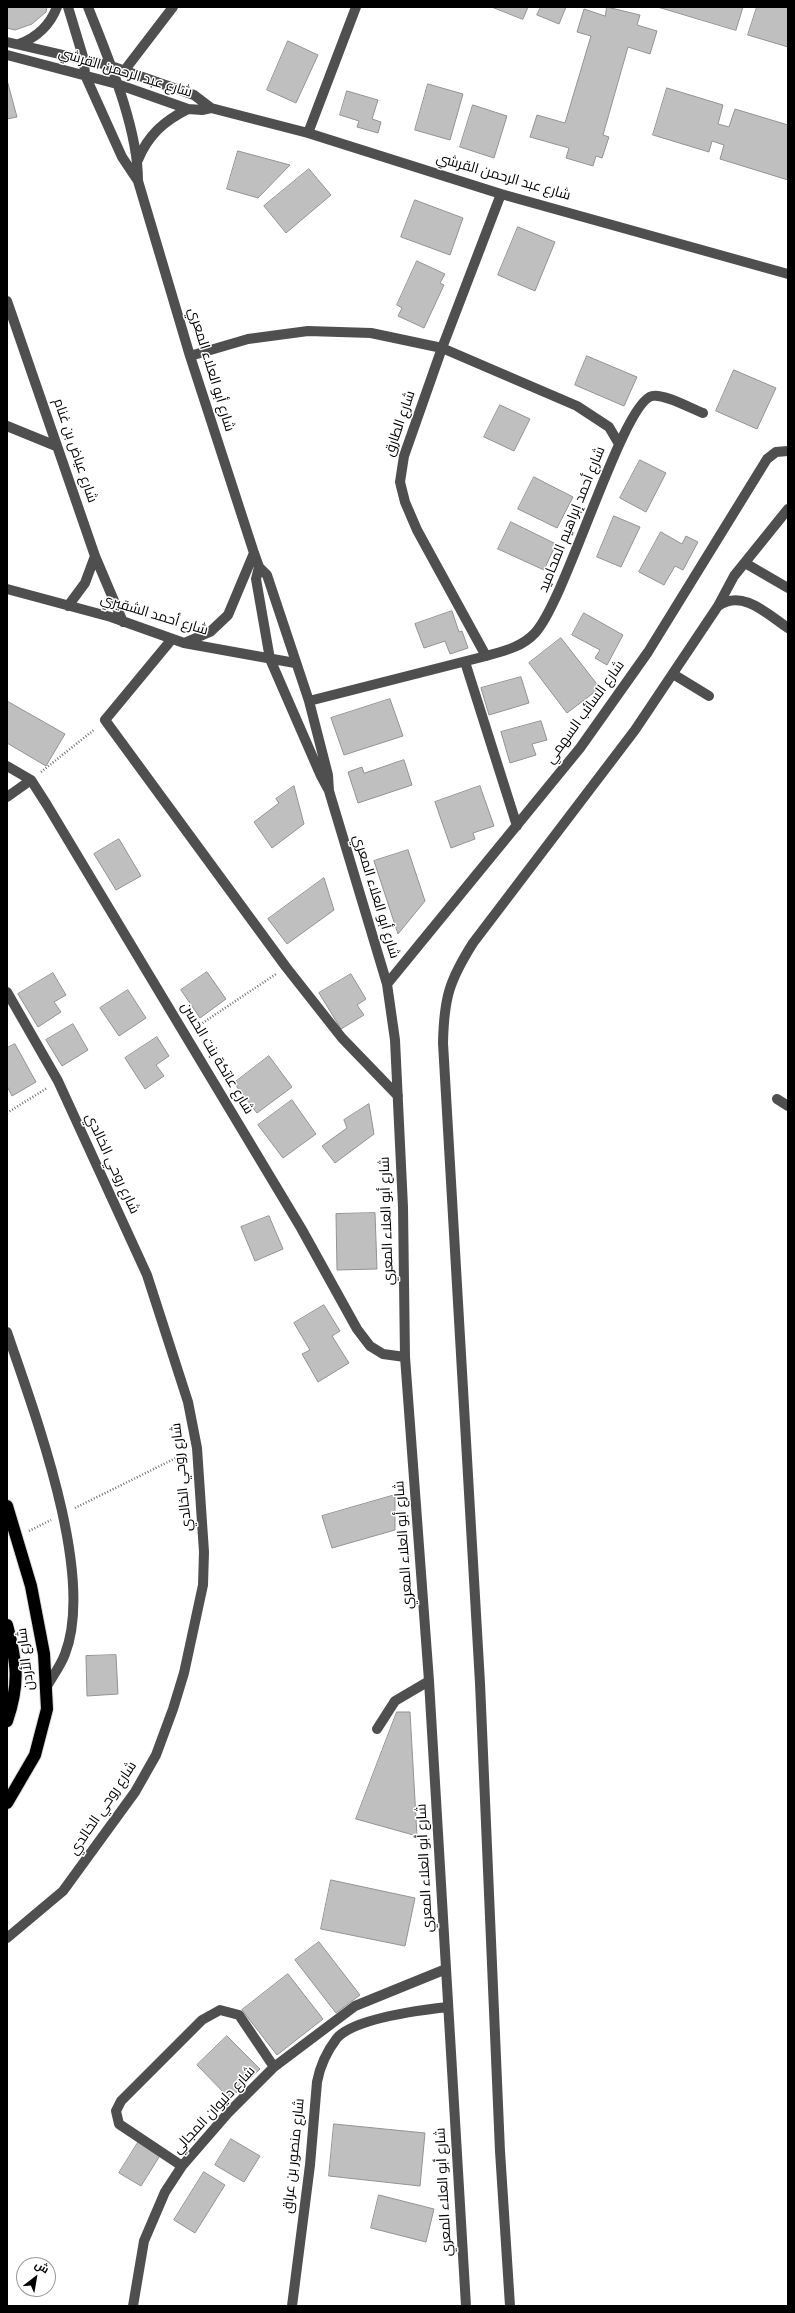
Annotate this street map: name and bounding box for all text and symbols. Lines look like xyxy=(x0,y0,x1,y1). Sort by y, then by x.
street label: شارع عبد الرحمن القرشي xyxy=(56,46,194,102)
street label: شارع عبد الرحمن القرشي xyxy=(434,151,572,205)
street label: شارع أبو العلاء المعري xyxy=(183,306,237,434)
street label: شارع الطارق xyxy=(382,389,420,459)
street label: شارع عياض بن غنام xyxy=(48,397,100,505)
street label: شارع أحمد إبراهيم المحاميد xyxy=(536,445,610,595)
street label: شارع أحمد الشقيري xyxy=(98,592,210,640)
street label: شارع السائب السهمي xyxy=(543,658,629,768)
street label: شارع أبو العلاء المعري xyxy=(348,833,402,961)
street label: شارع عاتكة بنت الحسن xyxy=(176,1000,256,1118)
street label: شارع روحي الخالدي xyxy=(80,1111,142,1217)
street label: شارع أبو العلاء المعري xyxy=(377,1156,399,1286)
street label: شارع روحي الخالدي xyxy=(169,1422,197,1532)
street label: شارع أبو العلاء المعري xyxy=(392,1480,418,1610)
street label: شارع الأردن xyxy=(15,1627,39,1691)
street label: شارع روحي الخالدي xyxy=(66,1759,142,1859)
street label: شارع أبو العلاء المعري xyxy=(414,1803,438,1933)
street label: شارع دليوان المجالي xyxy=(170,2064,260,2158)
street label: شارع منصور بن عراق xyxy=(281,2098,309,2214)
street label: شارع أبو العلاء المعري xyxy=(433,2127,457,2257)
north arrow xyxy=(16,2257,56,2297)
text: ش xyxy=(32,2258,51,2277)

